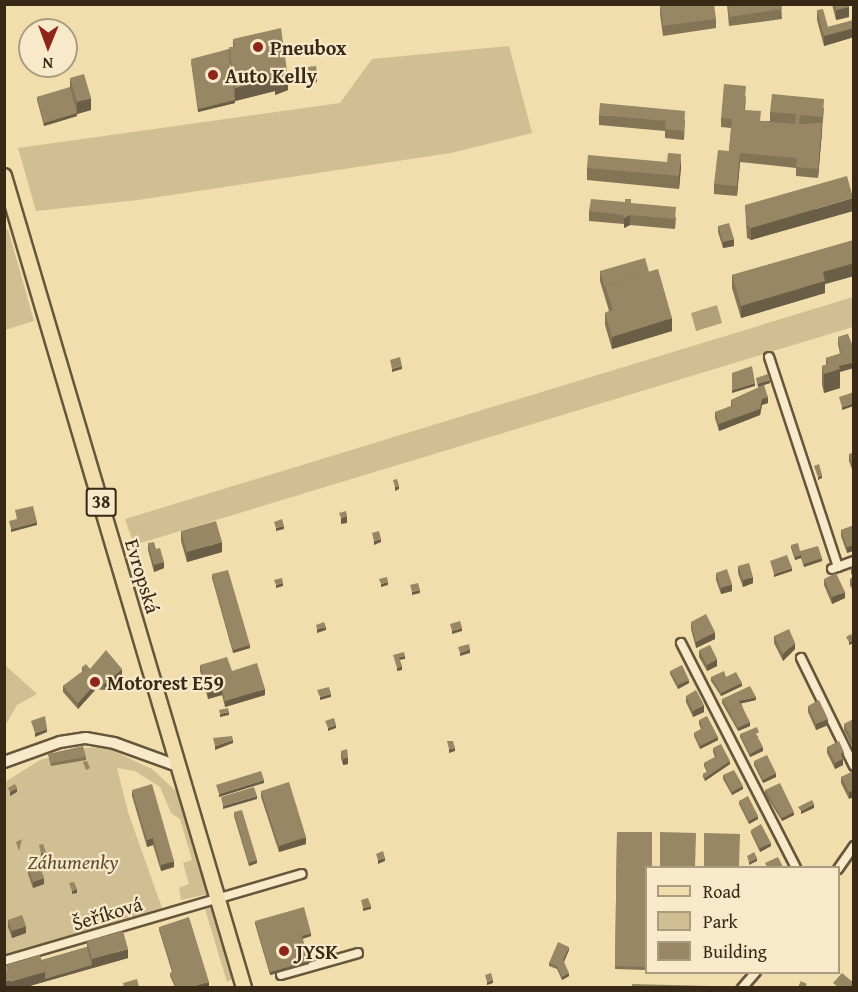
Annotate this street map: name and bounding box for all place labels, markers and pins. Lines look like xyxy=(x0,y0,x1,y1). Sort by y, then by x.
place label: Pneubox xyxy=(270,35,346,59)
marker: Pneubox xyxy=(251,40,265,54)
place label: Auto Kelly xyxy=(225,63,317,87)
marker: Auto Kelly xyxy=(206,68,220,82)
place label: Motorest E59 xyxy=(107,670,224,694)
marker: Motorest E59 xyxy=(88,675,102,689)
place label: JYSK xyxy=(296,939,338,963)
marker: JYSK xyxy=(277,944,291,958)

